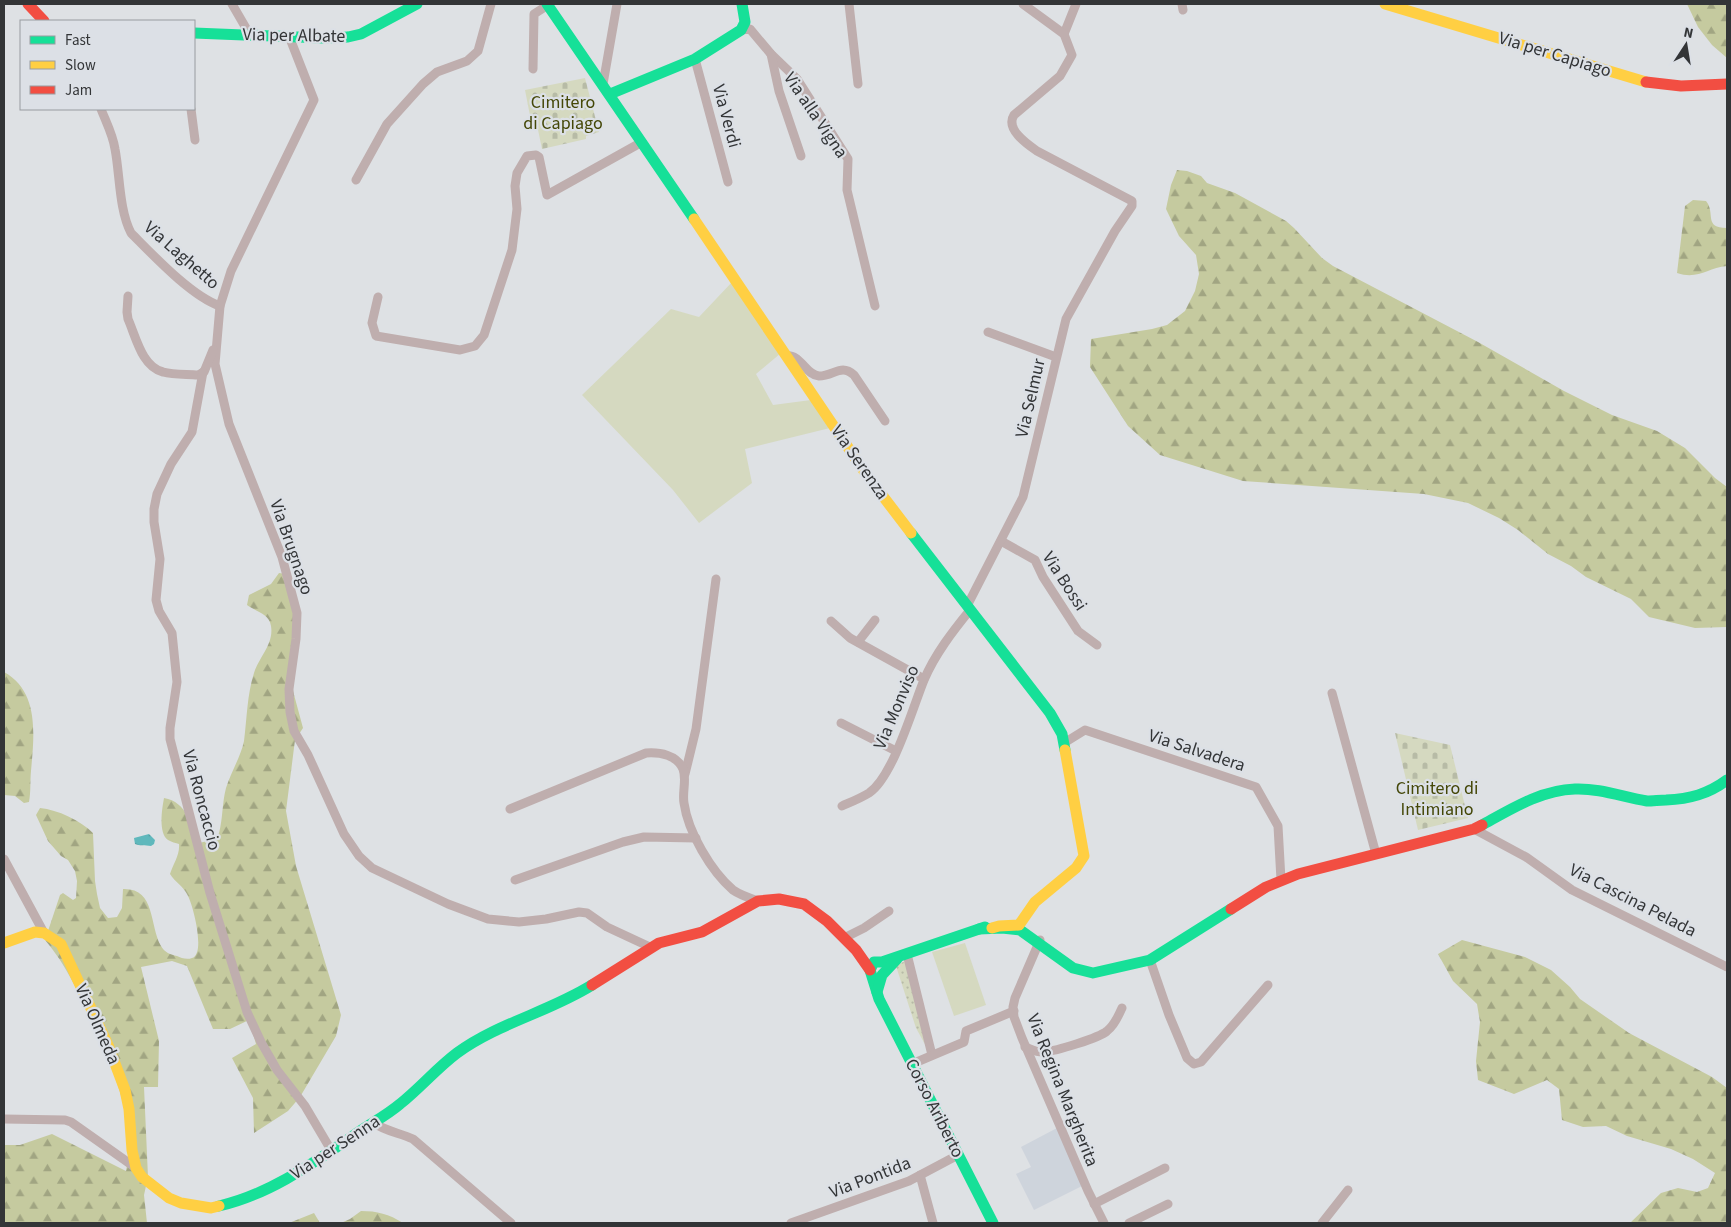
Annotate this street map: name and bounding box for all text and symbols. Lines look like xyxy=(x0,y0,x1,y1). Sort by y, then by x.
legend xyxy=(20,20,195,110)
north arrow xyxy=(1661,20,1711,70)
street label: Via per Albate xyxy=(242,22,346,49)
text: N xyxy=(1682,23,1695,44)
street label: Via per Capiago xyxy=(1495,25,1614,83)
text: Fast xyxy=(65,30,91,51)
text: Slow xyxy=(65,55,96,76)
street label: Via alla Vigna xyxy=(778,67,854,163)
text: Jam xyxy=(65,80,92,101)
street label: Via Verdi xyxy=(706,82,747,151)
park label: Cimitero di Capiago xyxy=(523,90,603,136)
street label: Via Laghetto xyxy=(138,215,225,295)
street label: Via Selmur xyxy=(1009,355,1052,440)
street label: Via Serenza xyxy=(825,420,895,505)
street label: Via Brugnago xyxy=(263,496,320,598)
street label: Via Bossi xyxy=(1036,547,1093,616)
street label: Via Monviso xyxy=(868,661,925,753)
street label: Via Salvadera xyxy=(1145,723,1249,778)
street label: Via Roncaccio xyxy=(176,747,227,853)
park label: Cimitero di Intimiano xyxy=(1396,776,1478,822)
street label: Via Cascina Pelada xyxy=(1565,858,1701,943)
street label: Via Olmeda xyxy=(69,980,126,1068)
street label: Via Regina Margherita xyxy=(1020,1010,1105,1170)
street label: Corso Ariberto xyxy=(899,1054,970,1162)
street label: Via per Senna xyxy=(286,1109,385,1186)
street label: Via Pontida xyxy=(826,1151,914,1204)

